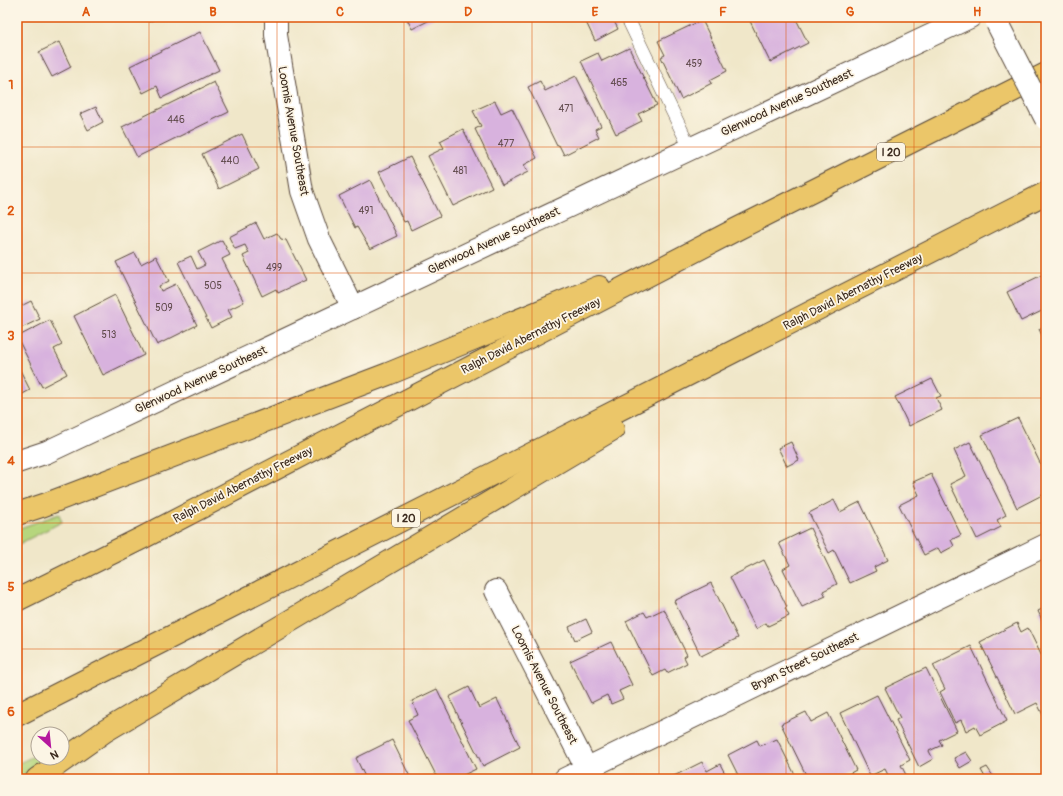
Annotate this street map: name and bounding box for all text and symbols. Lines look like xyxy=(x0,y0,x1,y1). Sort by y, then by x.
text: A xyxy=(82,4,91,20)
text: B xyxy=(209,4,217,20)
text: C xyxy=(336,4,344,20)
text: D xyxy=(464,4,472,20)
text: E xyxy=(592,4,599,20)
text: F xyxy=(719,4,727,20)
text: G xyxy=(846,4,855,20)
text: H xyxy=(973,4,981,20)
house number: 459 xyxy=(686,58,702,70)
street label: Loomis Avenue Southeast xyxy=(274,65,312,197)
street label: Glenwood Avenue Southeast xyxy=(719,66,855,140)
text: 1 xyxy=(8,77,14,93)
house number: 465 xyxy=(610,77,628,89)
house number: 471 xyxy=(559,103,574,115)
house number: 446 xyxy=(167,114,185,126)
house number: 477 xyxy=(498,138,515,150)
road number: I 20 xyxy=(877,143,905,161)
house number: 440 xyxy=(221,155,239,167)
house number: 481 xyxy=(453,165,467,177)
text: 2 xyxy=(7,203,15,219)
street label: Glenwood Avenue Southeast xyxy=(426,204,562,278)
house number: 491 xyxy=(359,205,374,217)
street label: Ralph David Abernathy Freeway xyxy=(781,250,925,334)
house number: 499 xyxy=(266,262,282,274)
house number: 505 xyxy=(204,280,222,292)
street label: Ralph David Abernathy Freeway xyxy=(459,294,603,378)
house number: 509 xyxy=(155,302,173,314)
text: 3 xyxy=(7,328,15,344)
house number: 513 xyxy=(102,329,117,341)
street label: Glenwood Avenue Southeast xyxy=(133,343,269,417)
street label: Ralph David Abernathy Freeway xyxy=(171,443,315,527)
text: 4 xyxy=(7,453,15,469)
road number: I 20 xyxy=(392,509,420,527)
text: 5 xyxy=(7,579,15,595)
street label: Loomis Avenue Southeast xyxy=(508,623,581,747)
street label: Bryan Street Southeast xyxy=(749,629,861,695)
text: 6 xyxy=(7,704,15,720)
north arrow xyxy=(30,726,70,766)
text: N xyxy=(48,747,61,762)

